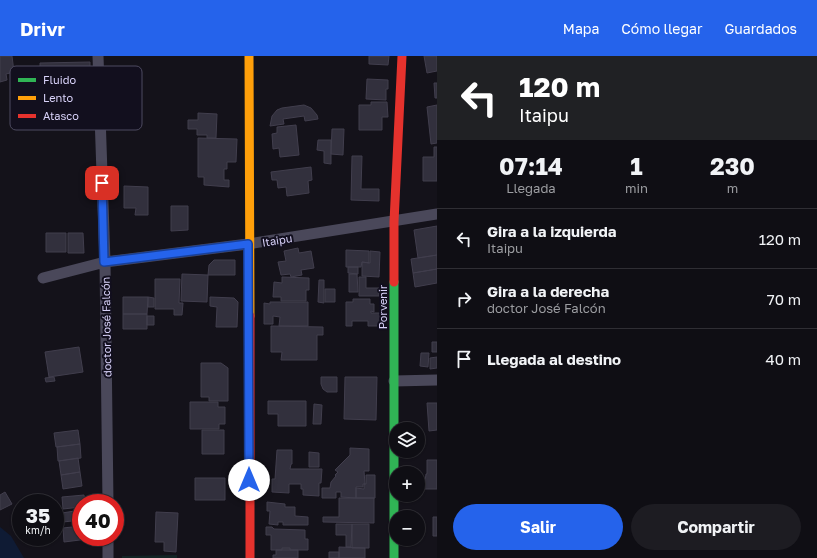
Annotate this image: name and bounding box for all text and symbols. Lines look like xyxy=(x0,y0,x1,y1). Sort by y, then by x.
text: Drivr xyxy=(20,17,65,40)
text: Mapa xyxy=(563,20,599,37)
text: Cómo llegar xyxy=(621,20,702,37)
text: Guardados xyxy=(724,20,797,37)
legend xyxy=(10,66,142,130)
text: 120 m xyxy=(519,70,600,103)
icon: left xyxy=(453,72,505,124)
text: Fluido xyxy=(43,73,76,86)
text: Lento xyxy=(43,91,74,104)
text: Itaipu xyxy=(519,104,569,126)
text: Atasco xyxy=(43,109,79,122)
text: 07:14 xyxy=(499,151,563,180)
text: 1 xyxy=(630,151,643,180)
text: 230 xyxy=(710,151,755,180)
pin xyxy=(85,166,119,200)
icon: arrive xyxy=(91,172,113,194)
text: Llegada xyxy=(506,180,556,196)
text: min xyxy=(625,180,648,196)
text: m xyxy=(727,180,738,196)
text: Gira a la izquierda xyxy=(487,222,617,240)
icon: left xyxy=(453,228,475,250)
text: 120 m xyxy=(759,230,801,248)
street label: Itaipu xyxy=(261,231,293,249)
text: Itaipu xyxy=(487,240,523,256)
street label: doctor José Falcón xyxy=(99,277,113,377)
text: Gira a la derecha xyxy=(487,282,609,300)
street label: Porvenir xyxy=(376,284,389,329)
icon: right xyxy=(453,288,475,310)
text: 70 m xyxy=(767,290,801,308)
text: doctor José Falcón xyxy=(487,300,606,316)
icon: arrive xyxy=(453,348,475,370)
text: Llegada al destino xyxy=(487,350,621,368)
text: 40 m xyxy=(766,350,801,368)
map controls xyxy=(389,422,425,546)
button: layers xyxy=(389,422,425,458)
position arrow xyxy=(228,459,270,501)
button: + xyxy=(389,466,425,502)
speed limit sign: 40 xyxy=(72,494,124,546)
text: 35 xyxy=(26,503,50,527)
button: Salir xyxy=(453,504,623,550)
button: Compartir xyxy=(631,504,801,550)
button: − xyxy=(389,510,425,546)
text: km/h xyxy=(25,524,51,536)

